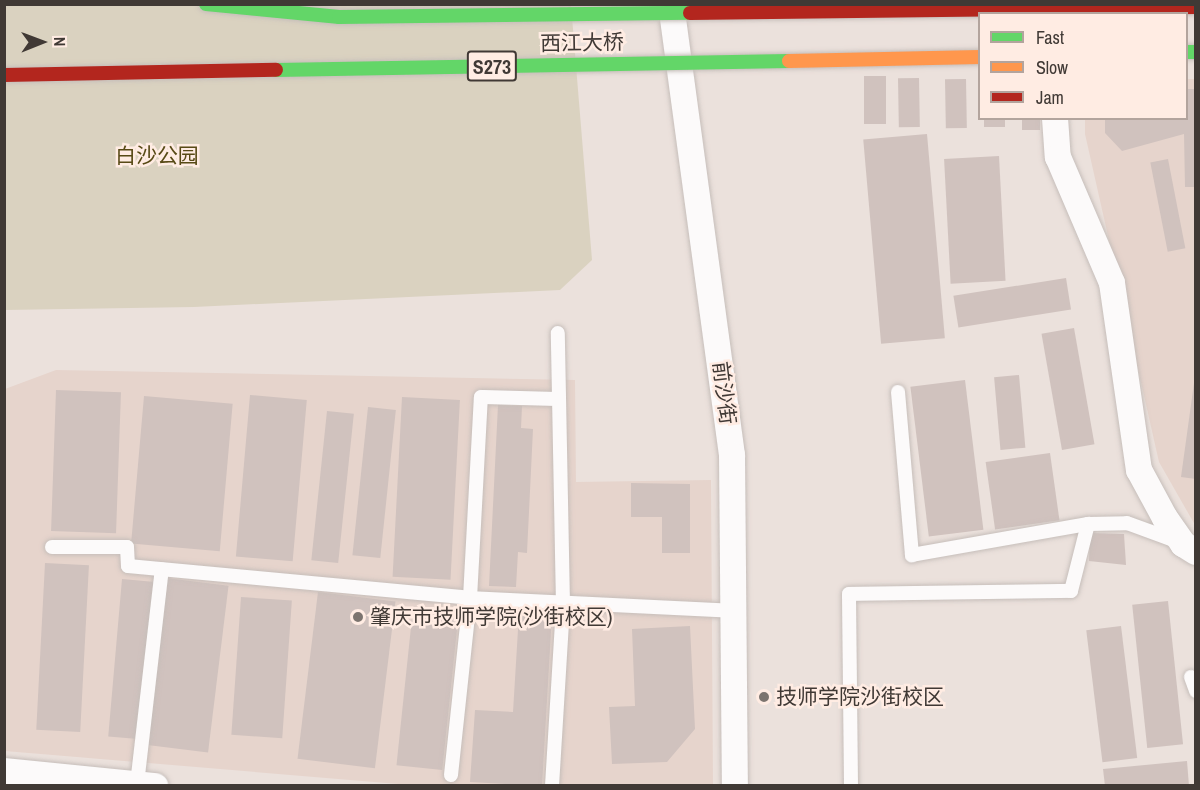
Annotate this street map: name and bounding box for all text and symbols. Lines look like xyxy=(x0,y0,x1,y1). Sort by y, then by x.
north arrow xyxy=(12,12,72,72)
legend xyxy=(978,12,1188,120)
text: Fast xyxy=(1036,25,1064,50)
street label: 西江大桥 xyxy=(540,30,624,56)
text: N xyxy=(49,37,71,47)
road number: S273 xyxy=(466,49,518,83)
text: Slow xyxy=(1036,55,1068,80)
text: Jam xyxy=(1036,85,1064,110)
park label: 白沙公园 xyxy=(115,143,199,169)
street label: 前沙街 xyxy=(708,360,740,426)
place label: 肇庆市技师学院(沙街校区) xyxy=(370,604,612,630)
marker: 肇庆市技师学院(沙街校区) xyxy=(351,610,365,624)
place label: 技师学院沙街校区 xyxy=(776,684,944,710)
marker: 技师学院沙街校区 xyxy=(757,690,771,704)

